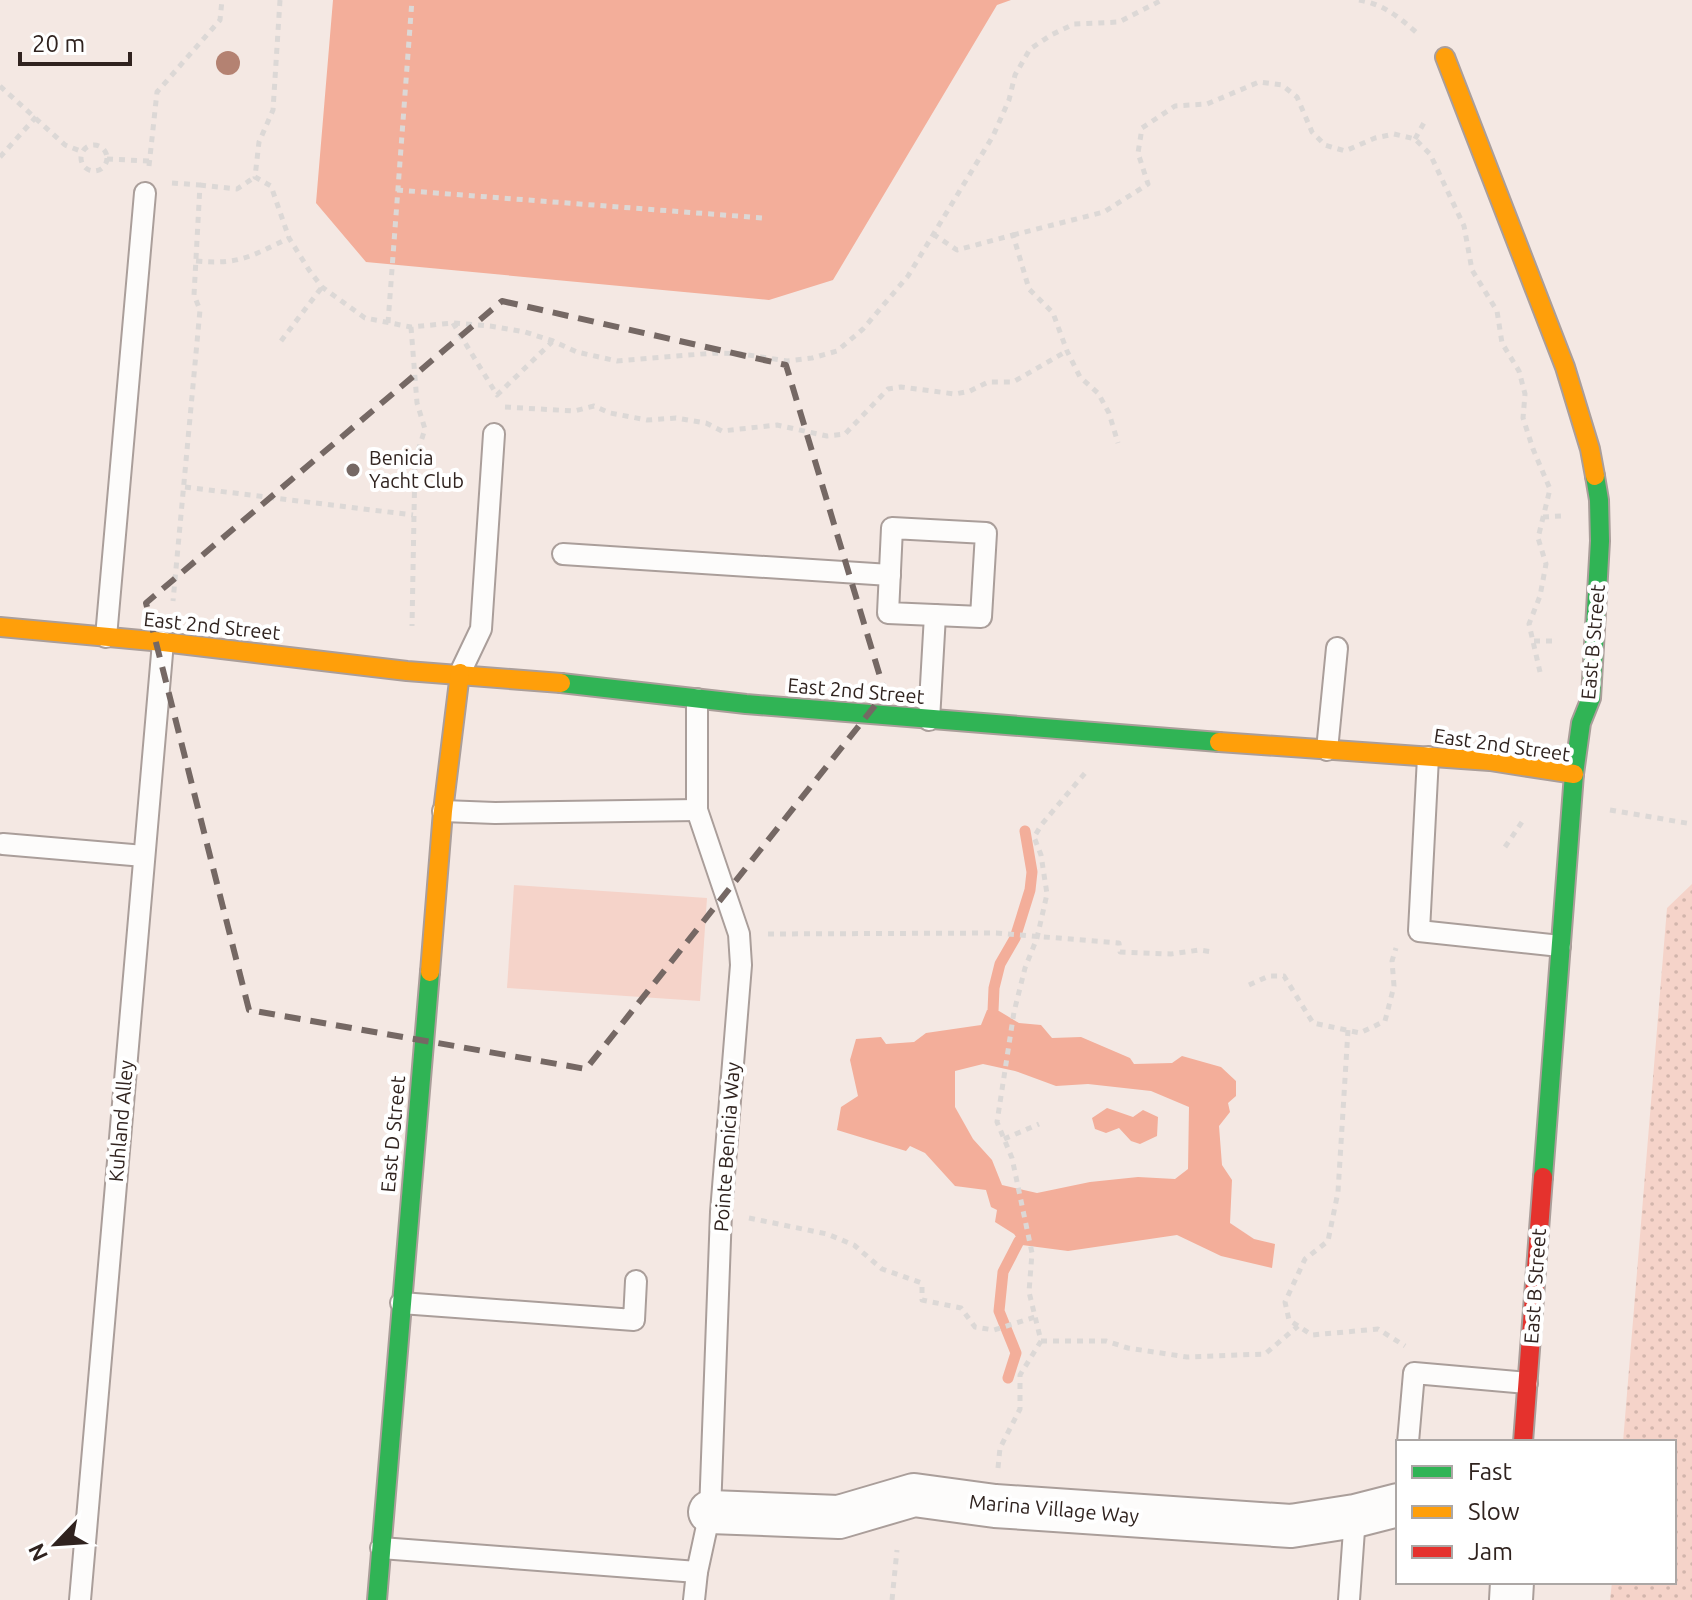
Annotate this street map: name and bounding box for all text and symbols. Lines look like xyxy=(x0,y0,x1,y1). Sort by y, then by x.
scale bar xyxy=(20,16,130,66)
text: 20 m xyxy=(32,30,85,57)
place label: Benicia Yacht Club xyxy=(369,446,464,492)
marker: Benicia Yacht Club xyxy=(344,461,362,479)
street label: East B Street xyxy=(1576,583,1609,701)
street label: East 2nd Street xyxy=(143,607,282,644)
street label: East 2nd Street xyxy=(787,673,926,708)
street label: East 2nd Street xyxy=(1432,724,1572,765)
street label: Kuhland Alley xyxy=(104,1059,137,1183)
street label: Pointe Benicia Way xyxy=(709,1061,744,1233)
street label: East D Street xyxy=(376,1074,409,1193)
street label: East B Street xyxy=(1519,1227,1550,1344)
legend xyxy=(1396,1440,1676,1584)
text: Fast xyxy=(1468,1458,1512,1485)
street label: Marina Village Way xyxy=(968,1490,1140,1527)
text: Slow xyxy=(1468,1498,1520,1525)
north arrow xyxy=(16,1504,96,1584)
text: Jam xyxy=(1468,1538,1513,1565)
text: N xyxy=(23,1540,52,1565)

